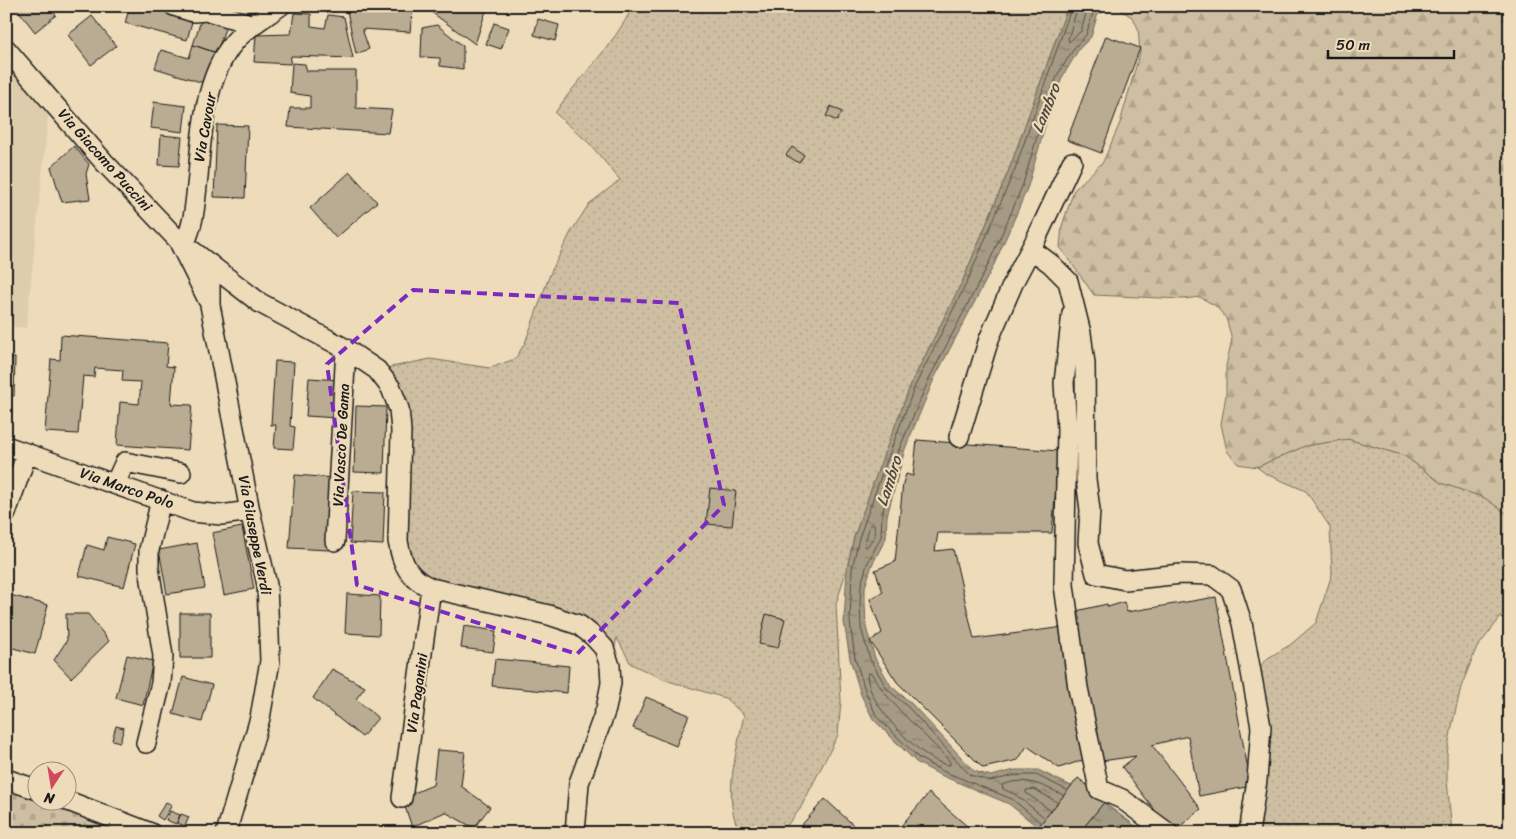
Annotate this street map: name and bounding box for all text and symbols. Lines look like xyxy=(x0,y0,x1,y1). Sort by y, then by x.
scale bar xyxy=(1328,28,1455,60)
text: 50 m xyxy=(1336,32,1371,58)
water label: Lambro xyxy=(1023,78,1069,137)
street label: Via Cavour xyxy=(186,89,224,164)
street label: Via Giacomo Puccini xyxy=(51,102,159,218)
street label: Via Vasco De Gama xyxy=(325,382,357,507)
water label: Lambro xyxy=(867,451,911,510)
street label: Via Marco Polo xyxy=(76,460,178,516)
street label: Via Giuseppe Verdi xyxy=(231,473,279,598)
street label: Via Paganini xyxy=(399,651,436,735)
north arrow xyxy=(28,762,78,812)
text: N xyxy=(42,785,58,812)

